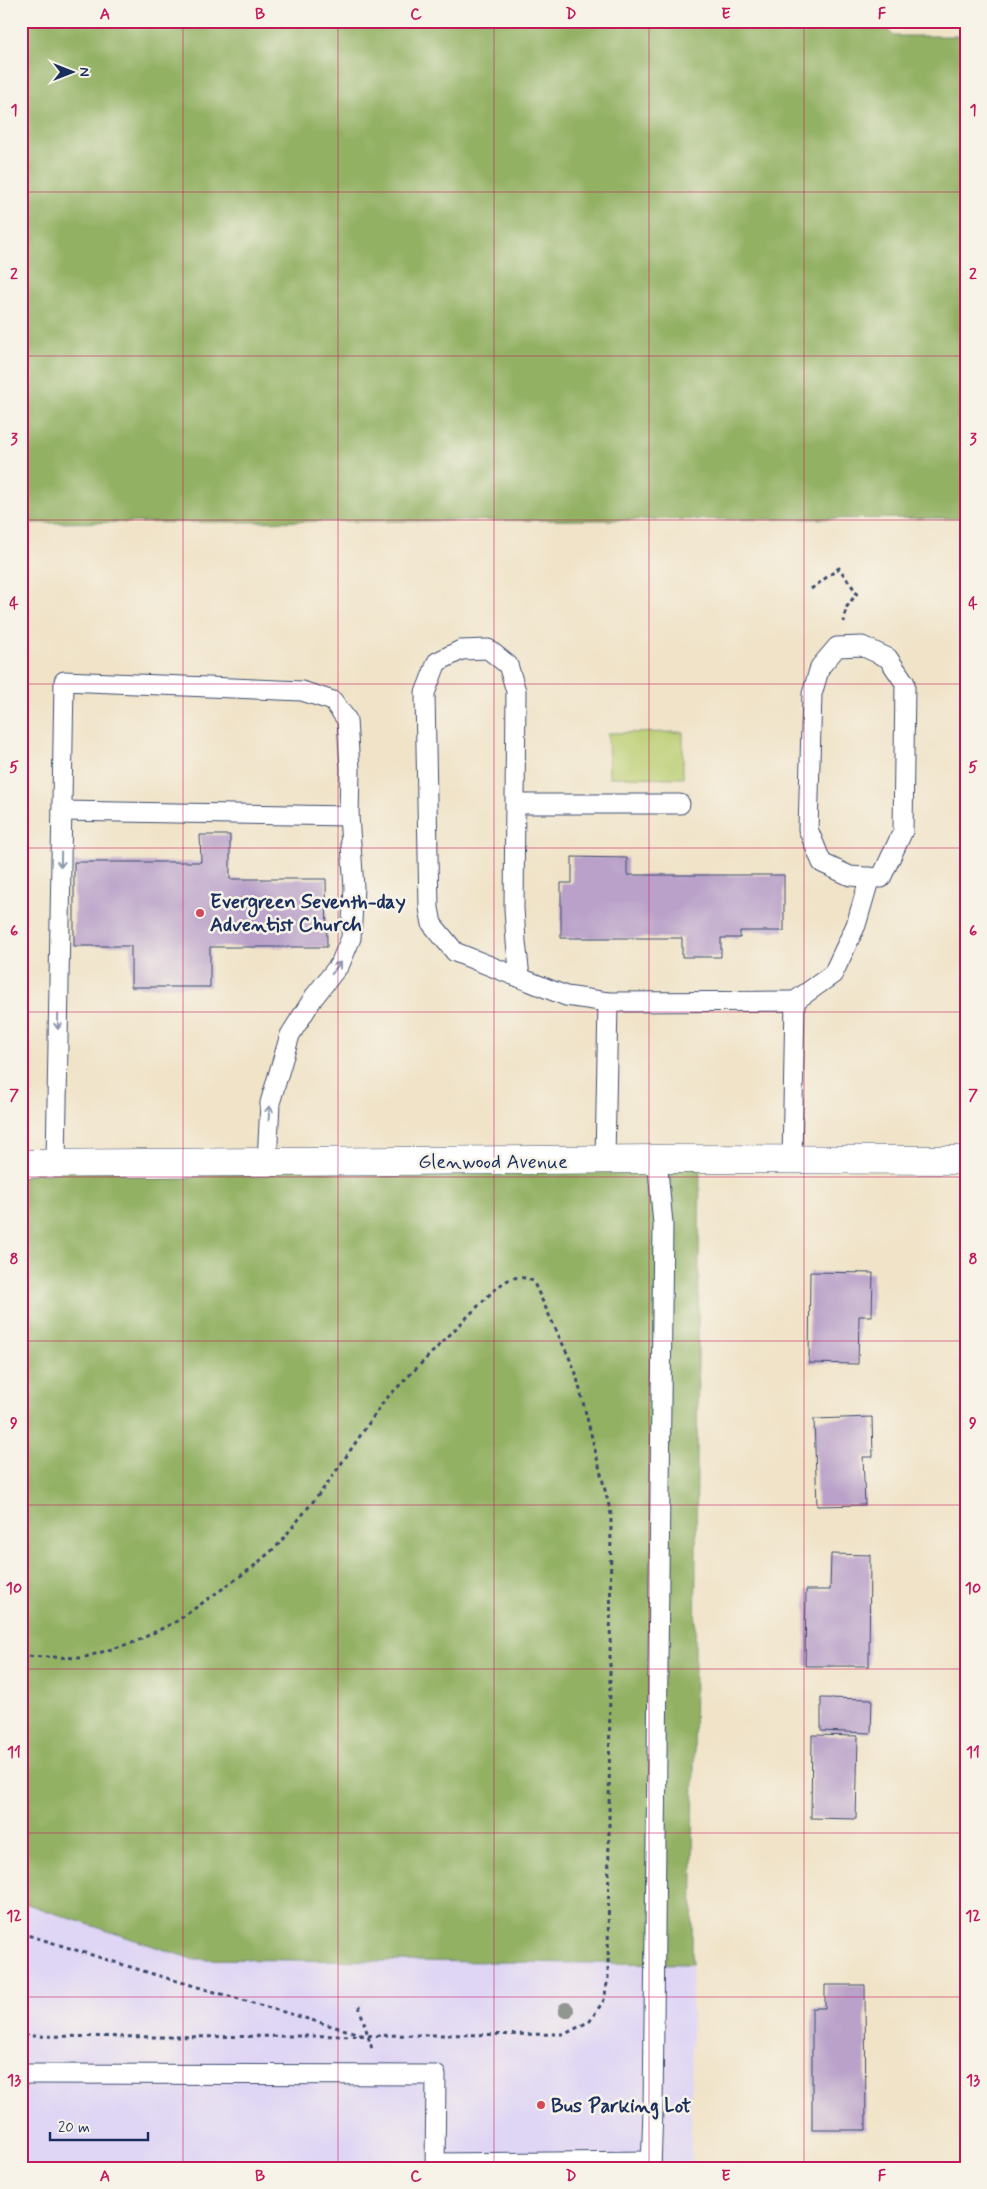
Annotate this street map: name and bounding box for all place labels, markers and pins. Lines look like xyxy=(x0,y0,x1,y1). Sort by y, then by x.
place label: Evergreen Seventh-day Adventist Church xyxy=(210,889,406,939)
marker: Evergreen Seventh-day Adventist Church xyxy=(194,907,206,919)
place label: Bus Parking Lot xyxy=(551,2093,692,2120)
marker: Bus Parking Lot xyxy=(535,2099,547,2111)

